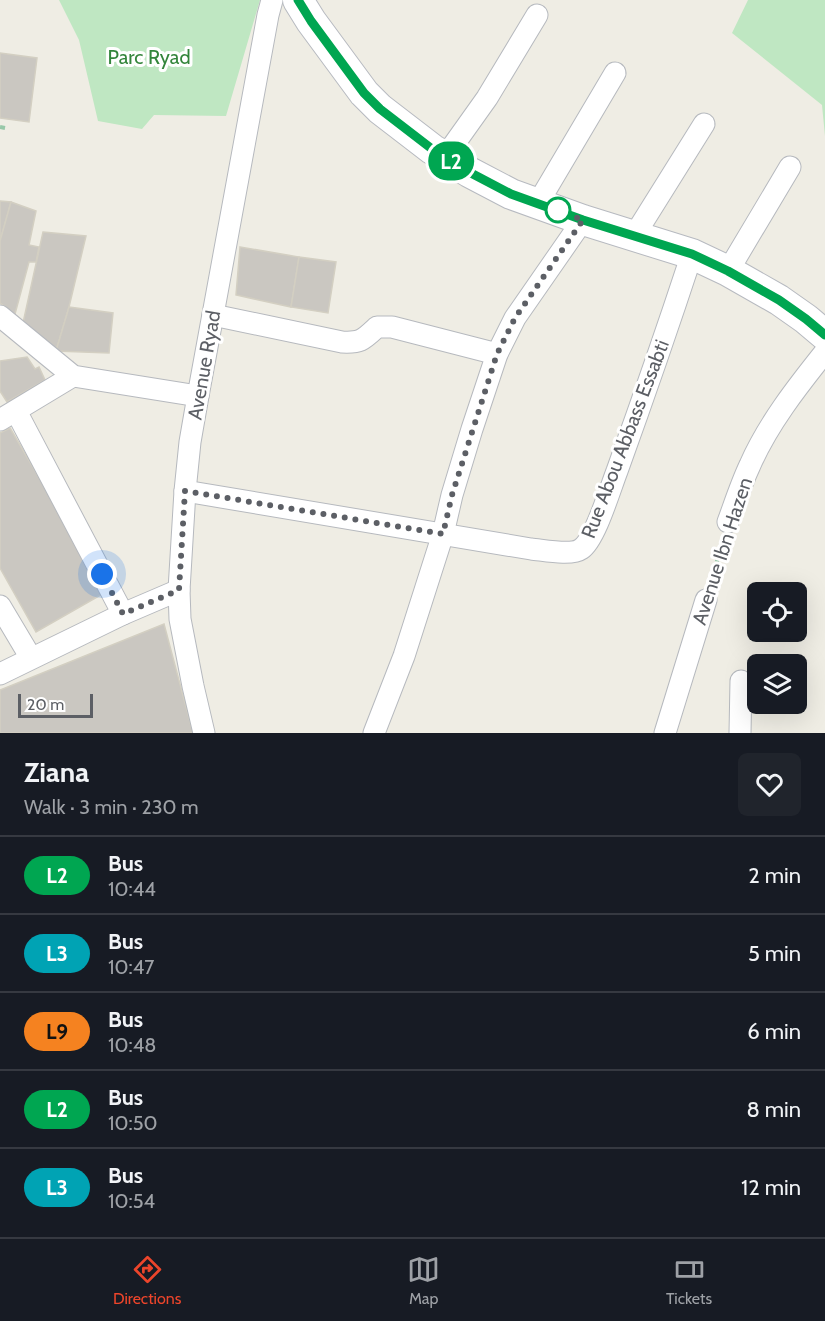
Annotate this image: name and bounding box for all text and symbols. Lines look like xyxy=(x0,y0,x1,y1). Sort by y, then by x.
park label: Parc Ryad xyxy=(108,45,190,69)
line badge: L2 xyxy=(424,142,478,180)
text: L2 xyxy=(440,149,462,174)
unlabelled marker xyxy=(545,197,571,223)
street label: Avenue Ryad xyxy=(183,309,225,421)
street label: Rue Abou Abbass Essabti xyxy=(576,336,674,542)
street label: Avenue Ibn Hazen xyxy=(687,474,757,628)
your location xyxy=(87,559,117,589)
map controls xyxy=(747,582,807,714)
button: locate xyxy=(747,582,807,642)
button: layers xyxy=(747,654,807,714)
scale bar xyxy=(18,691,93,718)
text: 20 m xyxy=(27,695,64,714)
button: heart xyxy=(738,753,801,816)
text: Ziana xyxy=(24,755,89,789)
text: Walk · 3 min · 230 m xyxy=(24,795,199,819)
text: Bus xyxy=(108,850,143,877)
text: 2 min xyxy=(748,862,801,889)
text: L2 xyxy=(46,863,68,888)
text: 10:44 xyxy=(108,877,156,901)
text: Bus xyxy=(108,928,143,955)
text: 5 min xyxy=(748,940,801,967)
text: L3 xyxy=(46,941,68,966)
text: 10:47 xyxy=(108,955,154,979)
text: Bus xyxy=(108,1006,143,1033)
text: 6 min xyxy=(747,1018,801,1045)
text: L9 xyxy=(46,1019,68,1044)
text: 10:48 xyxy=(108,1033,156,1057)
text: Bus xyxy=(108,1084,143,1111)
text: 8 min xyxy=(746,1096,801,1123)
text: L2 xyxy=(46,1097,68,1122)
text: 10:50 xyxy=(108,1111,157,1135)
text: Bus xyxy=(108,1162,143,1189)
text: 12 min xyxy=(741,1174,801,1201)
text: L3 xyxy=(46,1175,68,1200)
text: 10:54 xyxy=(108,1189,155,1213)
tab: Directions xyxy=(113,1253,181,1308)
tab: Map xyxy=(407,1253,440,1308)
tab: Tickets xyxy=(666,1253,712,1308)

